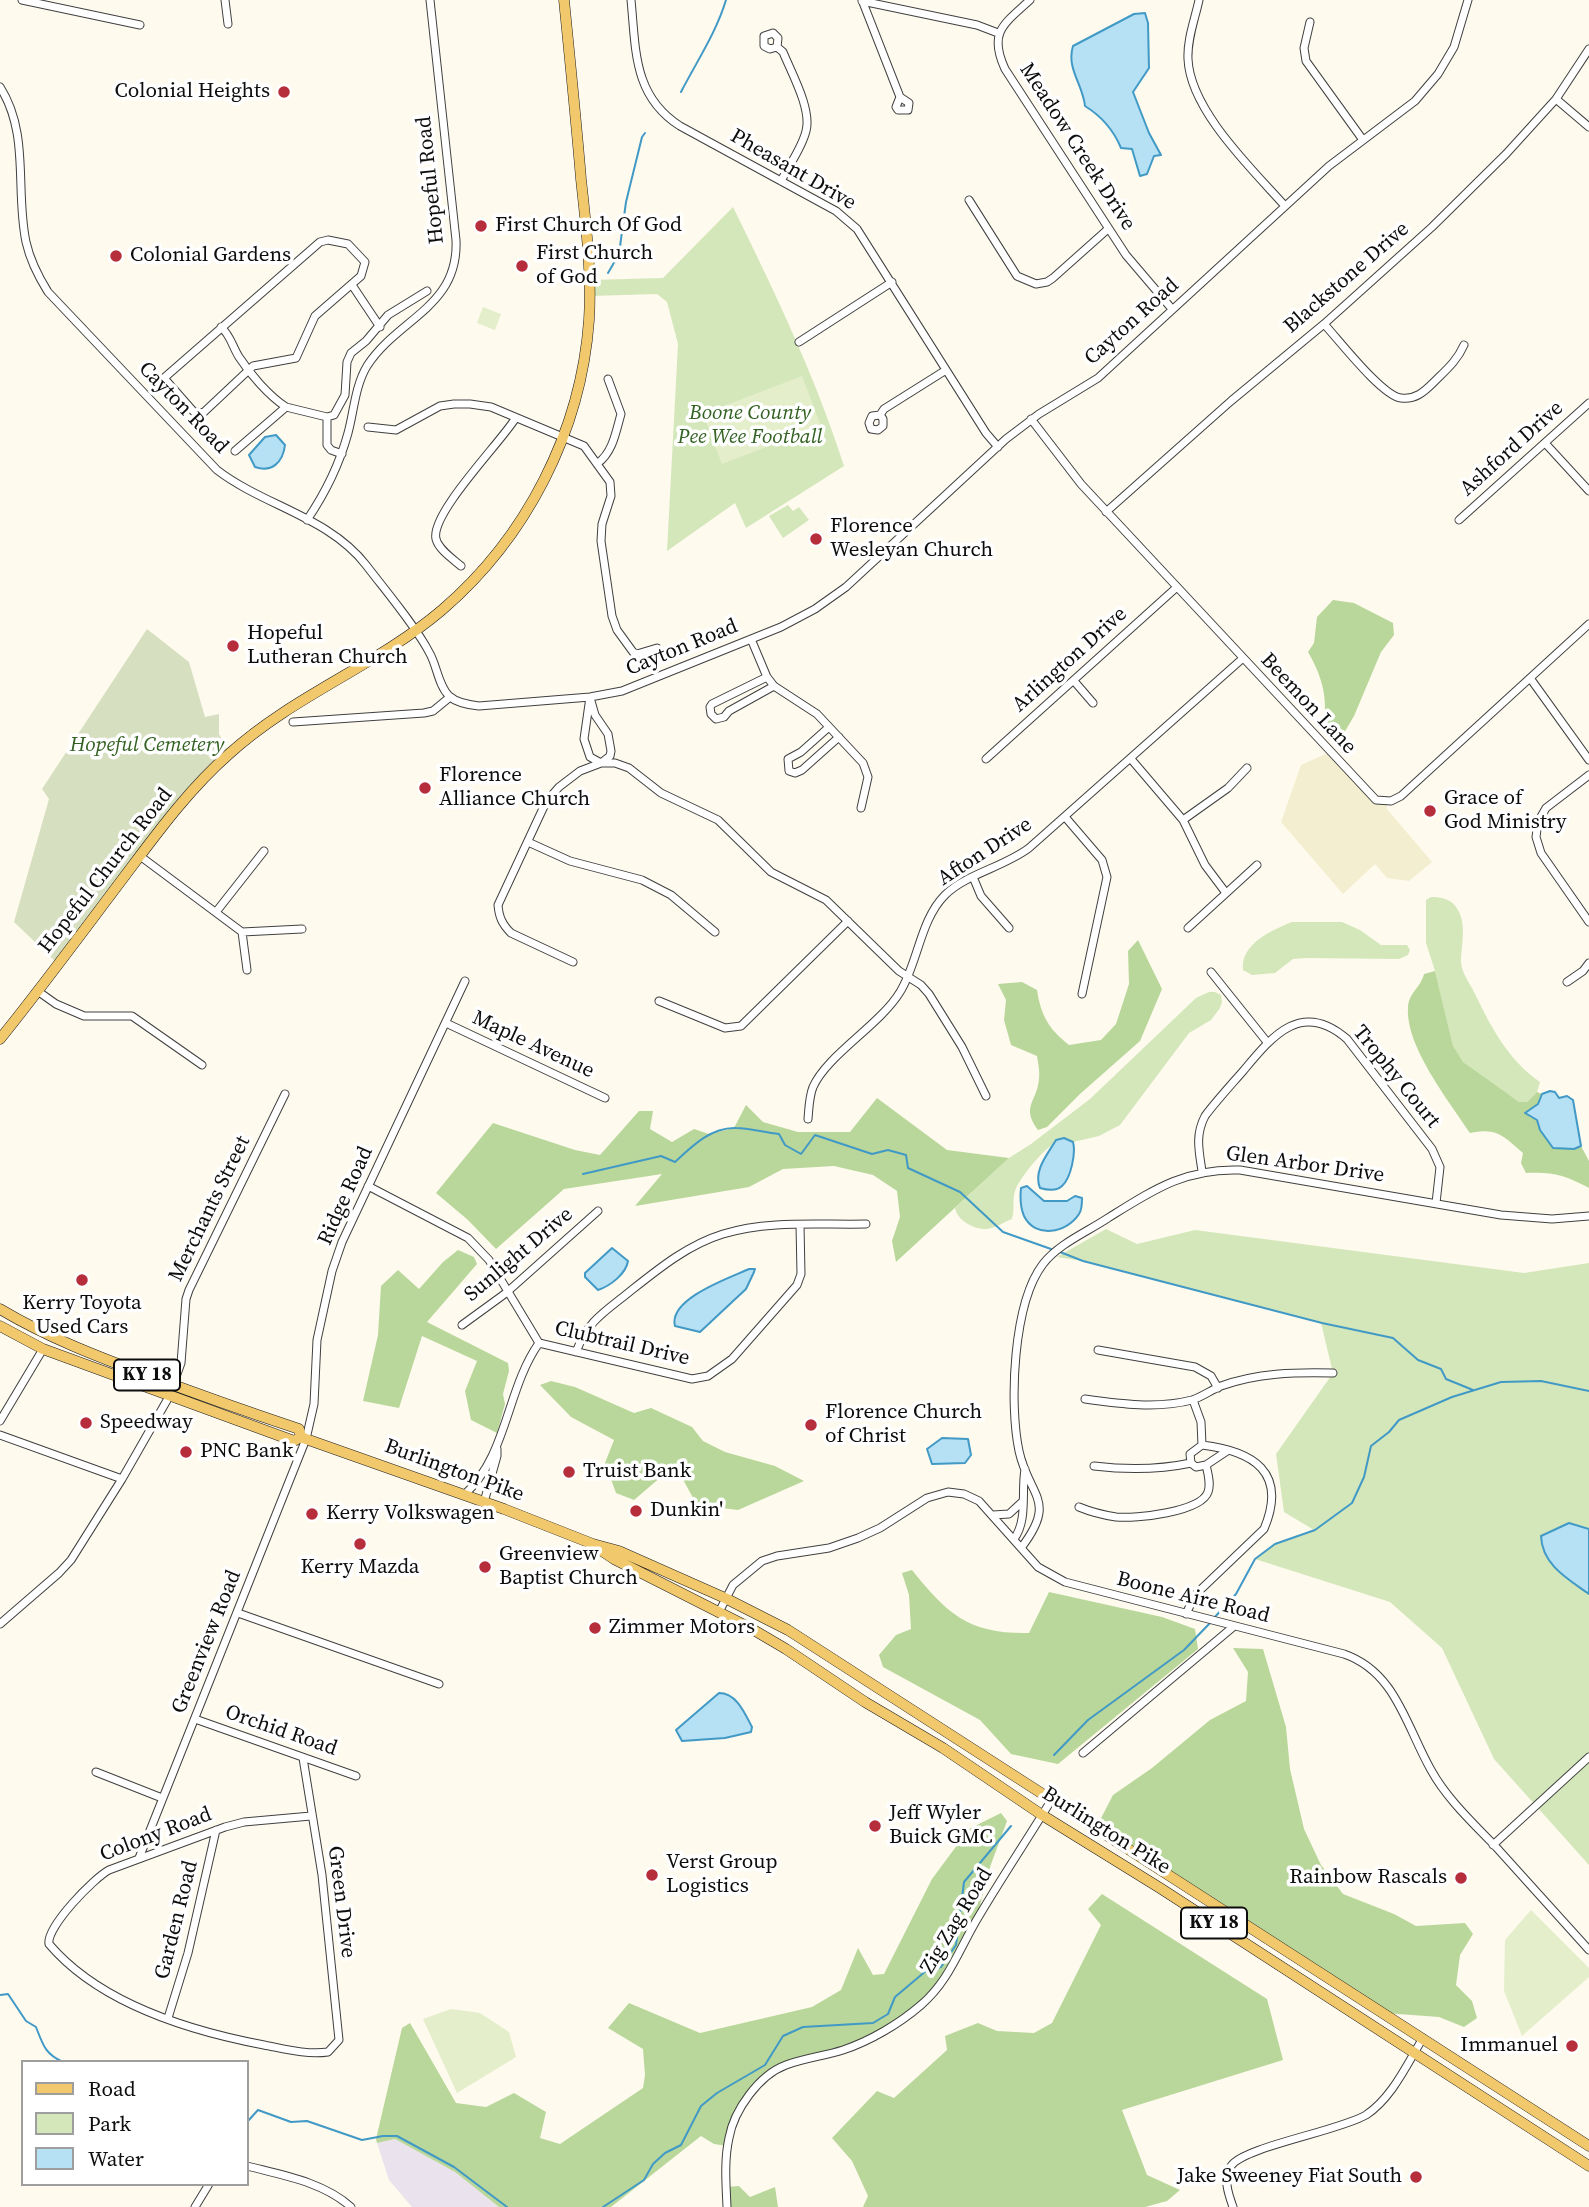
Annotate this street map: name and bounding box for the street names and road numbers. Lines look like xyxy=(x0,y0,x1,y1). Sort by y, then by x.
street label: Meadow Creek Drive xyxy=(1014,59,1140,235)
street label: Hopeful Road xyxy=(412,115,450,245)
street label: Pheasant Drive xyxy=(726,124,860,216)
street label: Blackstone Drive xyxy=(1279,217,1415,339)
street label: Cayton Road xyxy=(1080,273,1184,371)
street label: Cayton Road xyxy=(133,357,233,459)
street label: Ashford Drive xyxy=(1455,396,1569,502)
street label: Arlington Drive xyxy=(1008,602,1132,718)
street label: Cayton Road xyxy=(622,614,742,682)
street label: Beemon Lane xyxy=(1255,648,1361,760)
street label: Hopeful Church Road xyxy=(34,783,178,959)
street label: Afton Drive xyxy=(933,812,1037,892)
street label: Maple Avenue xyxy=(468,1006,598,1084)
street label: Trophy Court xyxy=(1347,1021,1445,1133)
street label: Merchants Street xyxy=(164,1132,256,1286)
street label: Glen Arbor Drive xyxy=(1224,1141,1386,1189)
street label: Ridge Road xyxy=(313,1143,379,1249)
street label: Sunlight Drive xyxy=(460,1202,578,1308)
street label: Clubtrail Drive xyxy=(552,1316,692,1372)
road number: KY 18 xyxy=(114,1359,180,1390)
street label: Burlington Pike xyxy=(381,1434,527,1508)
street label: Greenview Road xyxy=(167,1567,247,1717)
street label: Boone Aire Road xyxy=(1114,1567,1272,1629)
street label: Orchid Road xyxy=(222,1700,340,1762)
street label: Burlington Pike xyxy=(1037,1782,1175,1880)
street label: Colony Road xyxy=(97,1802,215,1868)
street label: Green Drive xyxy=(322,1845,360,1959)
street label: Garden Road xyxy=(150,1858,204,1982)
street label: Zig Zag Road xyxy=(916,1864,998,1978)
road number: KY 18 xyxy=(1181,1908,1247,1938)

